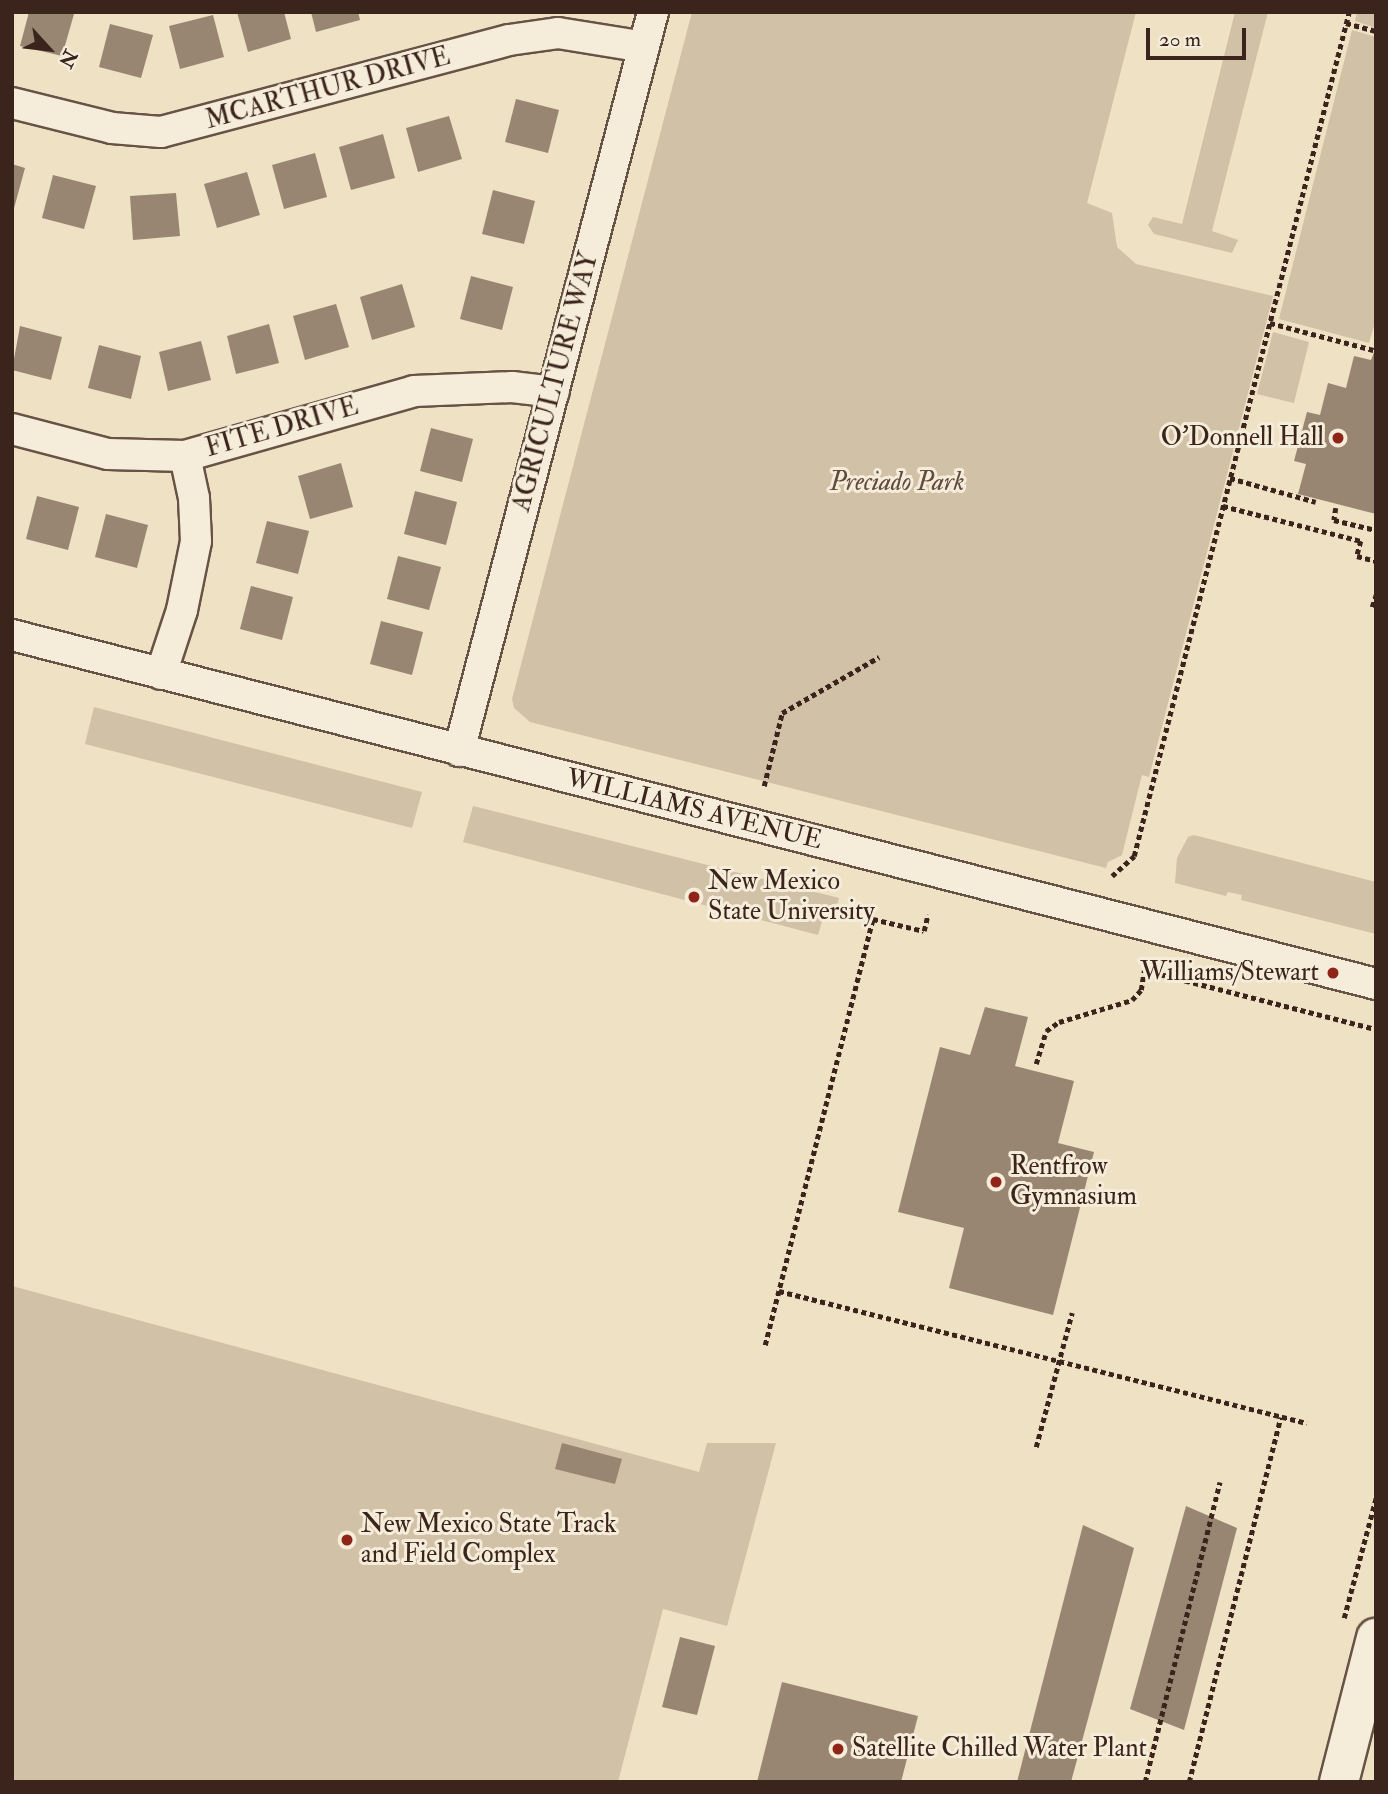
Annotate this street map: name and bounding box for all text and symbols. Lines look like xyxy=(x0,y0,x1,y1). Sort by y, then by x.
north arrow xyxy=(14,14,84,84)
scale bar xyxy=(1150,14,1250,58)
text: 20 m xyxy=(1159,26,1201,53)
street label: MCARTHUR DRIVE xyxy=(202,41,454,137)
text: N xyxy=(53,45,82,72)
street label: AGRICULTURE WAY xyxy=(506,249,606,515)
street label: FITE DRIVE xyxy=(202,391,362,465)
place label: O'Donnell Hall xyxy=(1161,422,1324,454)
marker: O'Donnell Hall xyxy=(1330,430,1346,446)
park label: Preciado Park xyxy=(830,467,964,499)
street label: WILLIAMS AVENUE xyxy=(563,763,825,857)
place label: New Mexico State University xyxy=(708,866,875,928)
marker: New Mexico State University xyxy=(686,889,702,905)
place label: Williams/Stewart xyxy=(1140,957,1319,989)
marker: Williams/Stewart xyxy=(1325,965,1341,981)
place label: Rentfrow Gymnasium xyxy=(1010,1151,1137,1212)
marker: Rentfrow Gymnasium xyxy=(988,1174,1004,1190)
place label: New Mexico State Track and Field Complex xyxy=(361,1509,617,1570)
marker: New Mexico State Track and Field Complex xyxy=(339,1532,355,1548)
place label: Satellite Chilled Water Plant xyxy=(852,1733,1147,1765)
marker: Satellite Chilled Water Plant xyxy=(830,1741,846,1757)

